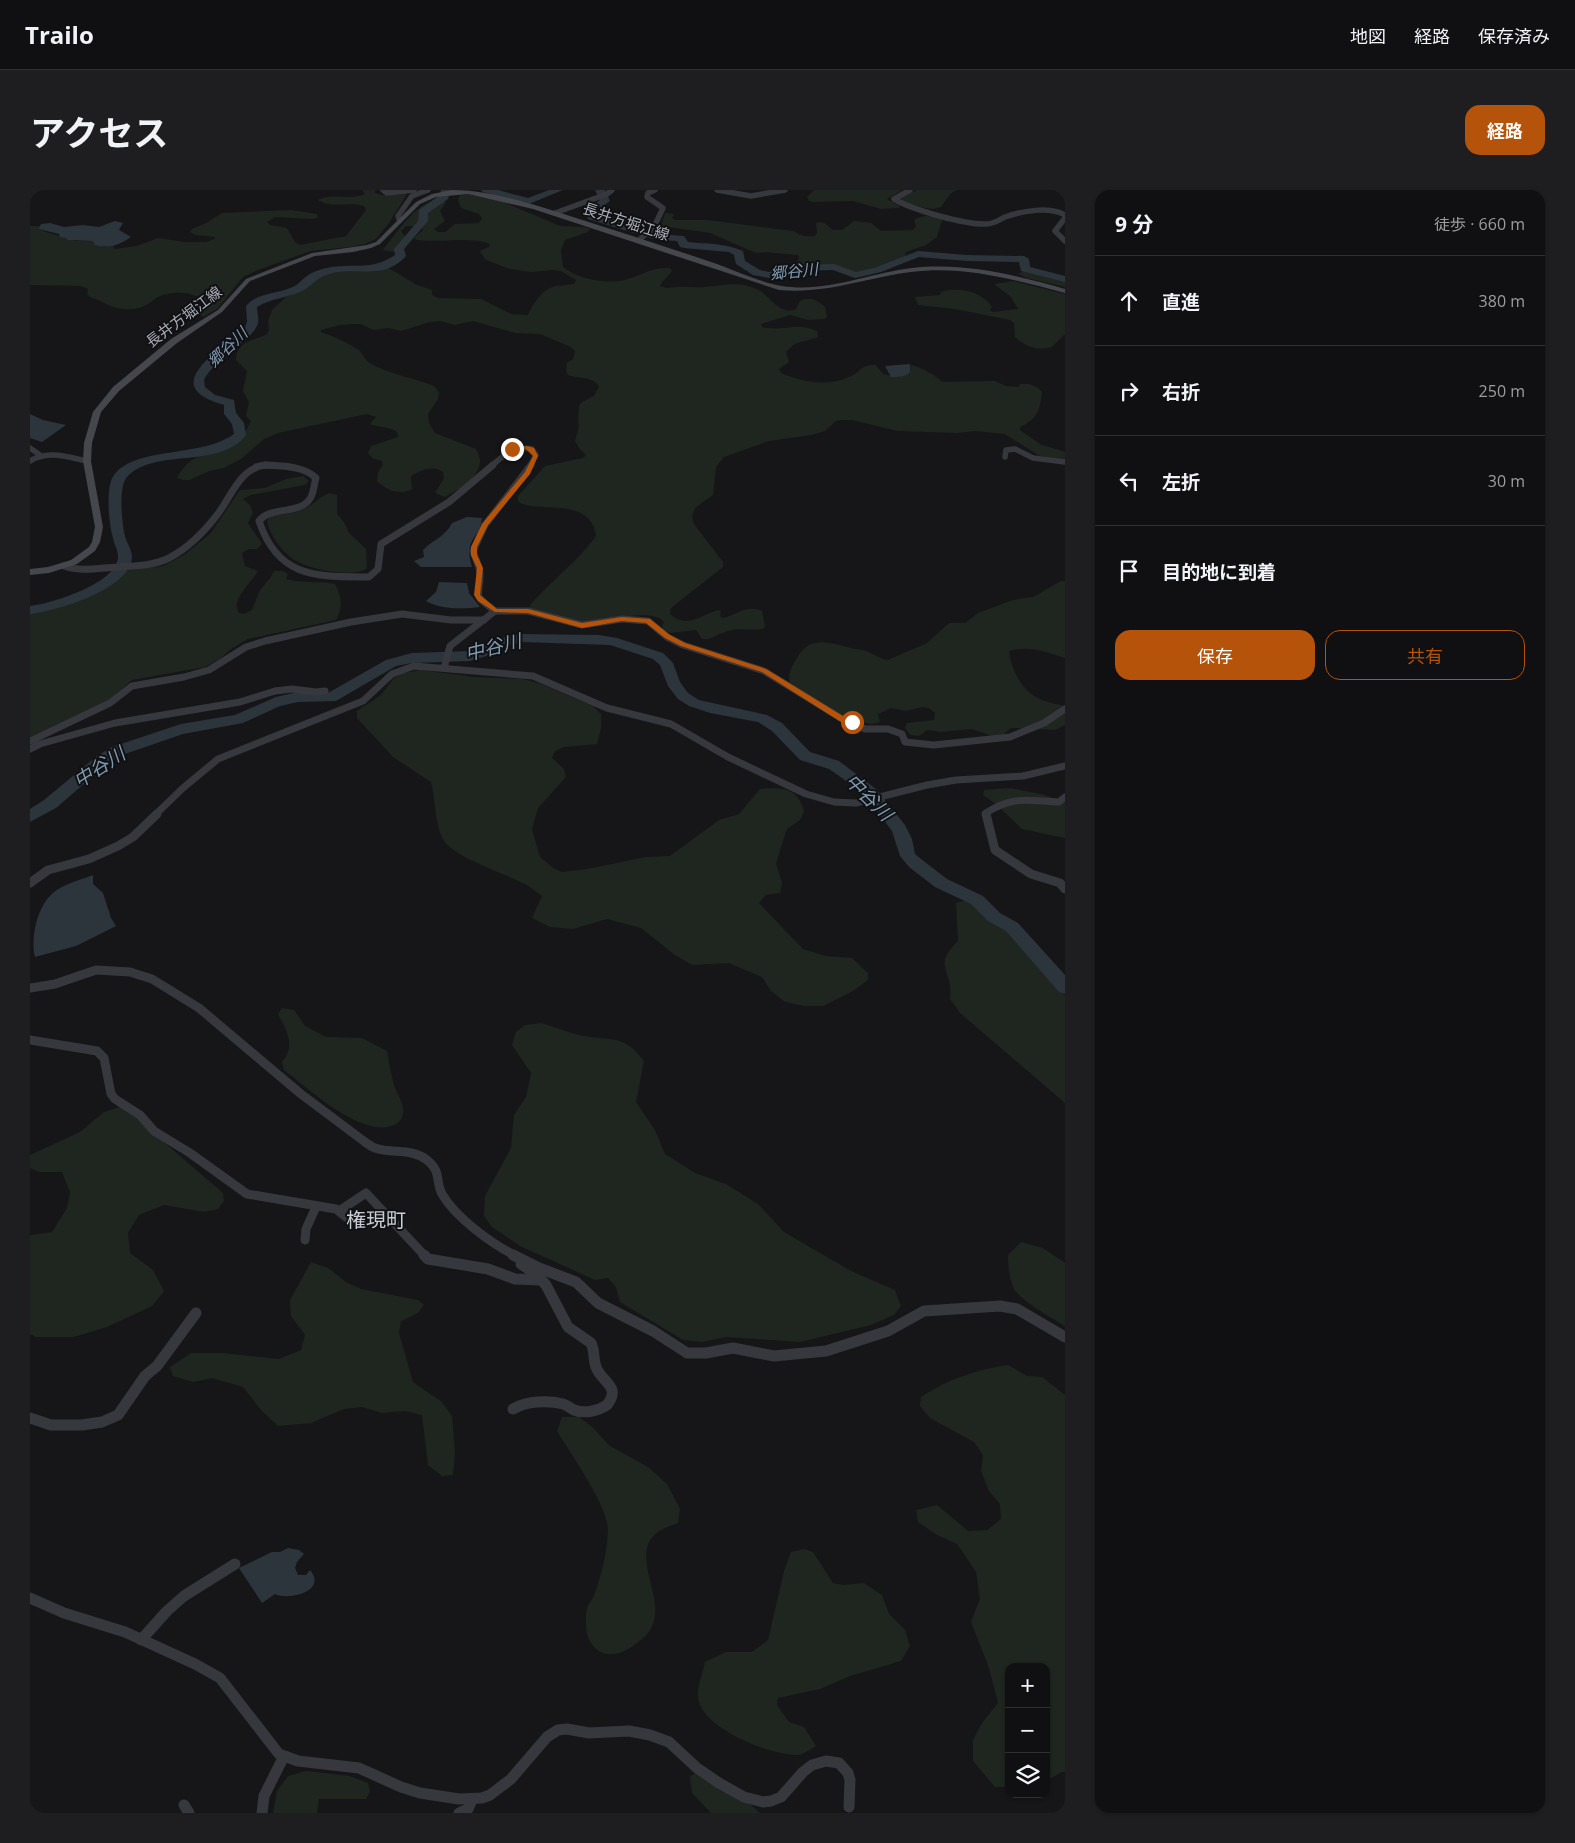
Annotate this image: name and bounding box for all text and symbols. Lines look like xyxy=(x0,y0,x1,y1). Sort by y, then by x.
text: Trailo xyxy=(25,18,94,51)
text: 地図 xyxy=(1350,24,1386,48)
text: 経路 xyxy=(1414,24,1450,48)
text: 保存済み xyxy=(1478,24,1550,48)
button: 経路 xyxy=(1465,105,1545,155)
text: アクセス xyxy=(30,109,168,156)
street label: 長井方堀江線 xyxy=(580,198,672,244)
text: 9 分 xyxy=(1115,210,1153,238)
text: 徒歩 · 660 m xyxy=(1434,213,1525,235)
water label: 郷谷川 xyxy=(769,257,821,284)
street label: 長井方堀江線 xyxy=(141,281,225,351)
icon: ahead xyxy=(1115,287,1143,315)
text: 直進 xyxy=(1162,289,1200,315)
text: 380 m xyxy=(1479,290,1525,312)
water label: 郷谷川 xyxy=(202,321,253,372)
icon: right xyxy=(1115,377,1143,405)
text: 右折 xyxy=(1162,379,1200,405)
text: 250 m xyxy=(1479,380,1525,402)
route end xyxy=(501,438,524,461)
icon: left xyxy=(1115,467,1143,495)
text: 左折 xyxy=(1162,469,1200,495)
text: 30 m xyxy=(1488,470,1525,492)
icon: arrive xyxy=(1115,557,1143,585)
text: 目的地に到着 xyxy=(1162,559,1276,585)
water label: 中谷川 xyxy=(462,627,526,667)
button: 保存 xyxy=(1115,630,1315,680)
button: 共有 xyxy=(1325,630,1525,680)
route start xyxy=(841,711,864,734)
water label: 中谷川 xyxy=(68,739,132,793)
water label: 中谷川 xyxy=(840,768,900,828)
district label: 権現町 xyxy=(346,1206,406,1233)
map controls xyxy=(1005,1663,1050,1798)
button: + xyxy=(1005,1663,1050,1708)
button: − xyxy=(1005,1708,1050,1753)
button: layers xyxy=(1005,1753,1050,1798)

